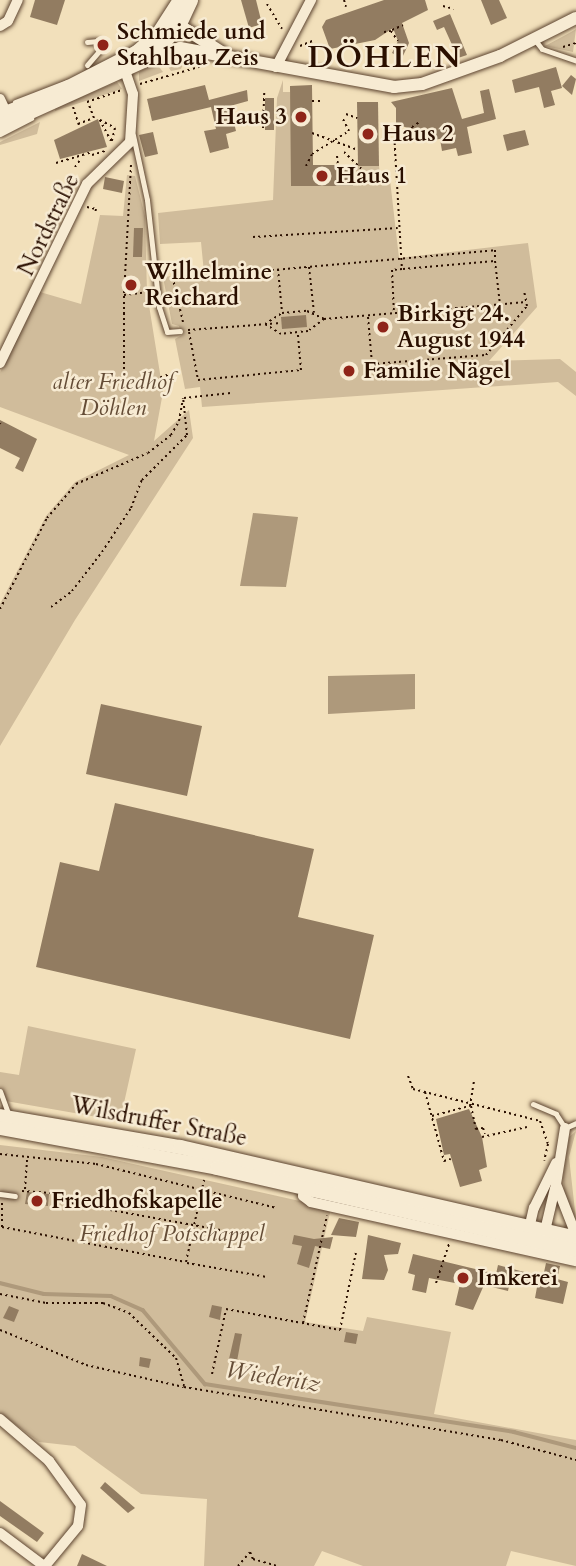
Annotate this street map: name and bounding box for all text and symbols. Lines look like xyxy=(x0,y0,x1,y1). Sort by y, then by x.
place label: Schmiede und Stahlbau Zeis xyxy=(117,18,266,72)
marker: Schmiede und Stahlbau Zeis xyxy=(95,37,111,53)
district label: DÖHLEN xyxy=(308,40,462,76)
place label: Haus 3 xyxy=(215,103,287,131)
marker: Haus 3 xyxy=(293,109,309,125)
place label: Haus 2 xyxy=(382,120,454,148)
marker: Haus 2 xyxy=(360,126,376,142)
place label: Haus 1 xyxy=(336,162,408,190)
marker: Haus 1 xyxy=(314,168,330,184)
street label: Nordstraße xyxy=(12,169,86,281)
place label: Wilhelmine Reichard xyxy=(145,258,272,312)
marker: Wilhelmine Reichard xyxy=(123,277,139,293)
place label: Birkigt 24. August 1944 xyxy=(397,300,525,354)
marker: Birkigt 24. August 1944 xyxy=(375,319,391,335)
place label: Familie Nägel xyxy=(363,357,511,385)
marker: Familie Nägel xyxy=(341,363,357,379)
park label: alter Friedhof Döhlen xyxy=(52,368,174,422)
street label: Wilsdruffer Straße xyxy=(69,1091,249,1153)
place label: Friedhofskapelle xyxy=(51,1187,223,1215)
marker: Friedhofskapelle xyxy=(29,1193,45,1209)
park label: Friedhof Potschappel xyxy=(80,1220,264,1248)
place label: Imkerei xyxy=(477,1264,558,1292)
marker: Imkerei xyxy=(455,1270,471,1286)
water label: Wiederitz xyxy=(224,1355,322,1399)

